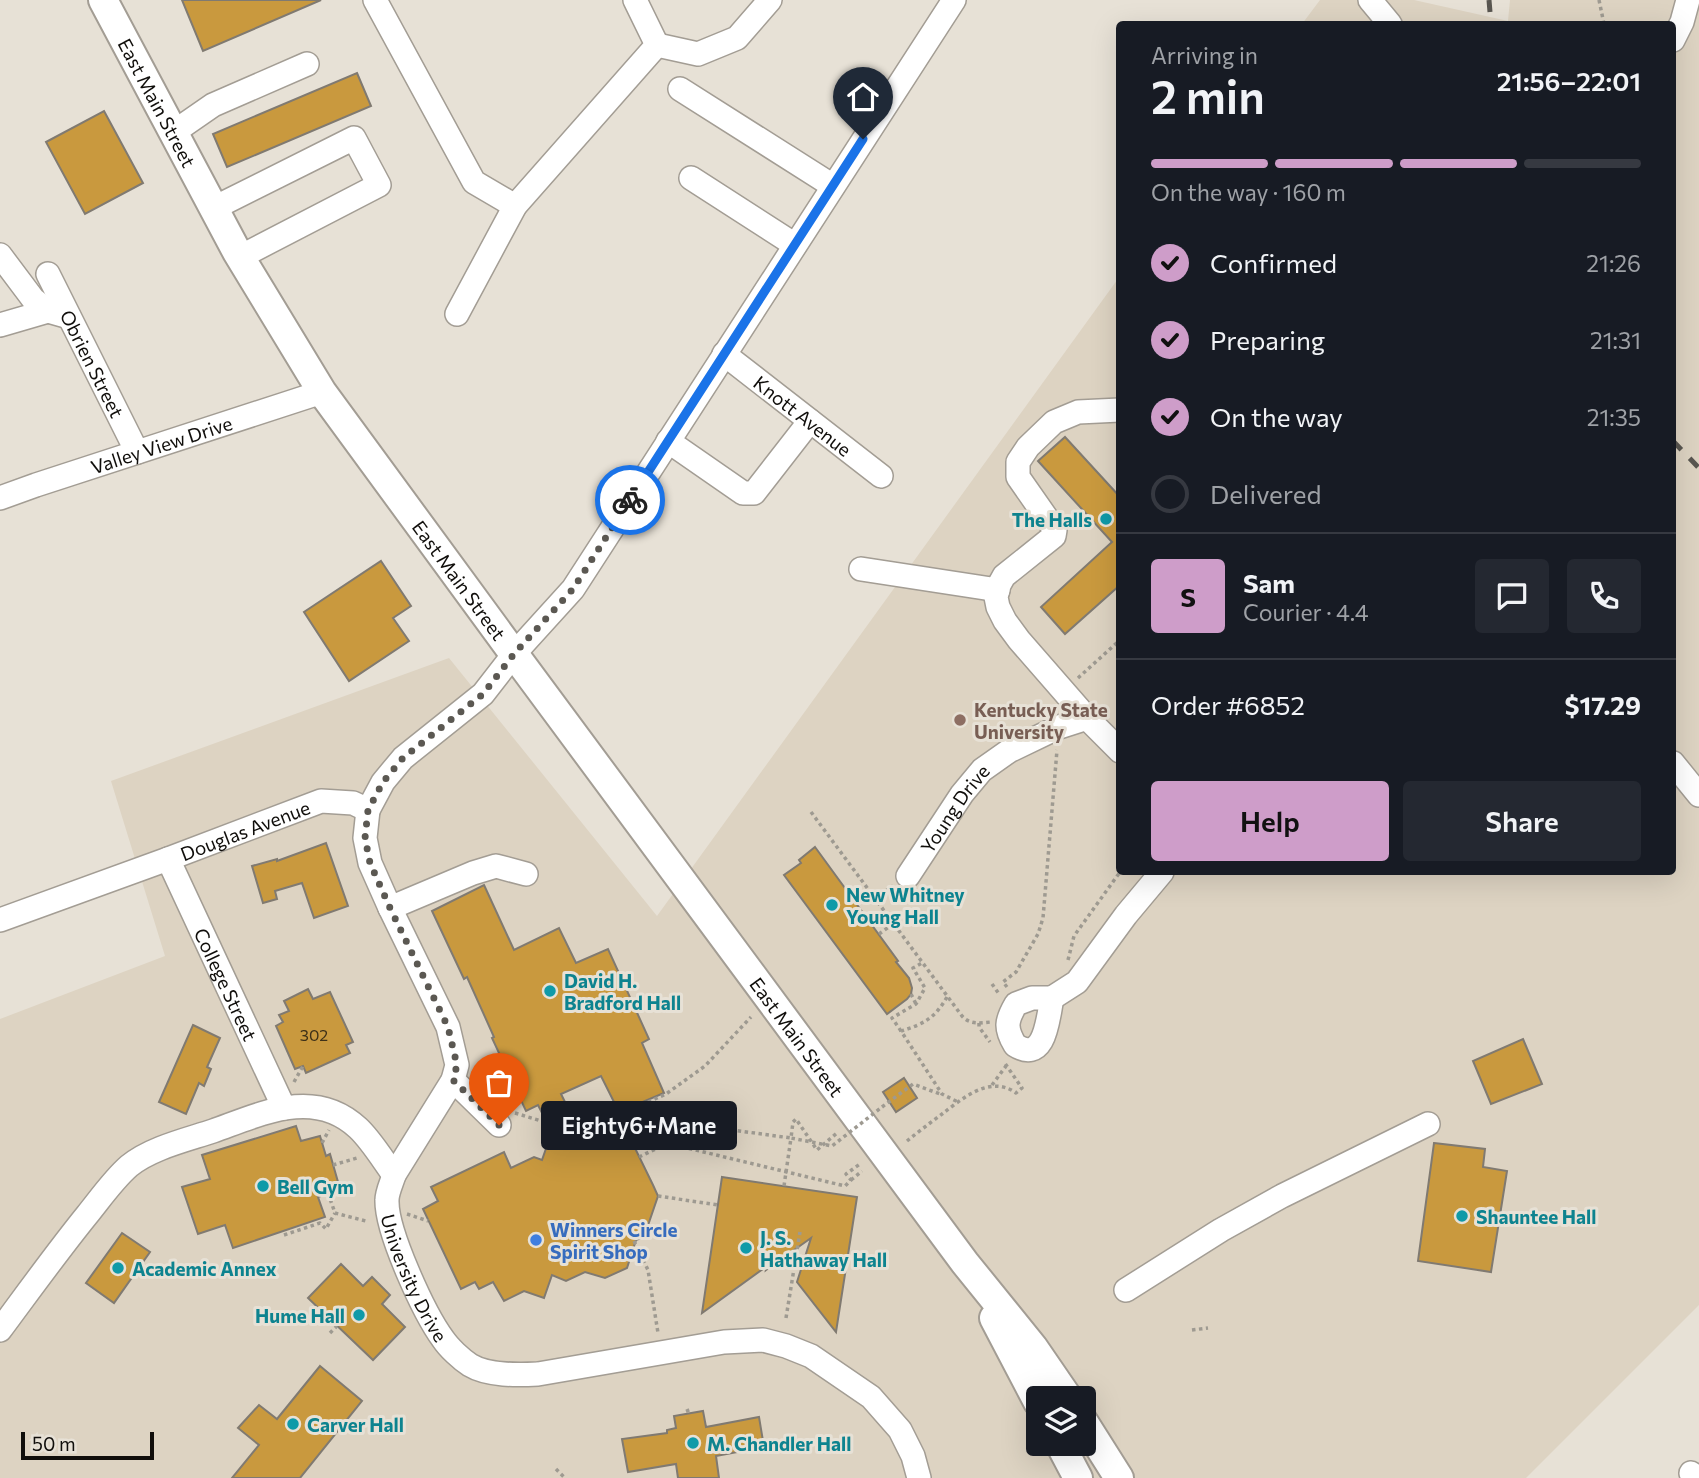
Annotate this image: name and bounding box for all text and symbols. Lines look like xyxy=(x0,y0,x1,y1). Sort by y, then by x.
street label: East Main Street xyxy=(114,34,201,171)
text: Arriving in xyxy=(1151,41,1258,69)
text: 21:56–22:01 xyxy=(1497,65,1641,96)
pin xyxy=(833,67,893,139)
text: 2 min xyxy=(1151,67,1265,123)
icon: home xyxy=(844,78,882,116)
text: On the way · 160 m xyxy=(1151,178,1346,206)
icon: check xyxy=(1151,244,1189,282)
text: Confirmed xyxy=(1210,247,1337,278)
text: 21:26 xyxy=(1586,249,1641,277)
street label: Obrien Street xyxy=(56,306,129,421)
icon: check xyxy=(1151,321,1189,359)
text: Preparing xyxy=(1210,324,1325,355)
text: 21:31 xyxy=(1590,326,1641,354)
street label: Knott Avenue xyxy=(750,370,856,460)
icon: check xyxy=(1151,398,1189,436)
text: On the way xyxy=(1210,401,1343,432)
text: 21:35 xyxy=(1587,403,1641,431)
street label: Valley View Drive xyxy=(88,411,235,478)
courier xyxy=(595,465,665,535)
text: Delivered xyxy=(1210,478,1321,509)
icon: bike xyxy=(611,481,649,519)
place label: The Halls xyxy=(1012,508,1092,531)
marker: The Halls xyxy=(1098,511,1114,527)
street label: East Main Street xyxy=(408,516,511,644)
button: chat xyxy=(1475,559,1549,633)
button: phone xyxy=(1567,559,1641,633)
text: Sam xyxy=(1243,567,1295,598)
text: S xyxy=(1180,581,1196,612)
text: Courier · 4.4 xyxy=(1243,598,1369,626)
text: Order #6852 xyxy=(1151,689,1305,720)
text: $17.29 xyxy=(1565,689,1641,720)
place label: Kentucky State University xyxy=(974,698,1108,743)
marker: Kentucky State University xyxy=(952,712,968,728)
street label: Young Drive xyxy=(915,759,994,857)
button: Help xyxy=(1151,781,1389,861)
button: Share xyxy=(1403,781,1641,861)
street label: Douglas Avenue xyxy=(177,795,313,865)
place label: New Whitney Young Hall xyxy=(846,883,965,928)
marker: New Whitney Young Hall xyxy=(824,897,840,913)
street label: College Street xyxy=(190,924,262,1044)
place label: David H. Bradford Hall xyxy=(564,969,681,1014)
street label: East Main Street xyxy=(746,972,849,1101)
marker: David H. Bradford Hall xyxy=(542,983,558,999)
house number: 302 xyxy=(300,1025,328,1044)
pin xyxy=(469,1053,529,1125)
icon: bag xyxy=(480,1064,518,1102)
callout: Eighty6+Mane xyxy=(541,1100,737,1150)
text: Eighty6+Mane xyxy=(562,1111,716,1139)
place label: Bell Gym xyxy=(277,1175,354,1198)
marker: Bell Gym xyxy=(255,1178,271,1194)
place label: Shauntee Hall xyxy=(1476,1205,1596,1228)
marker: Shauntee Hall xyxy=(1454,1208,1470,1224)
street label: University Drive xyxy=(377,1212,453,1346)
place label: Winners Circle Spirit Shop xyxy=(550,1218,677,1263)
place label: J. S. Hathaway Hall xyxy=(760,1226,887,1271)
marker: Winners Circle Spirit Shop xyxy=(528,1232,544,1248)
marker: J. S. Hathaway Hall xyxy=(738,1240,754,1256)
place label: Academic Annex xyxy=(132,1257,277,1280)
marker: Academic Annex xyxy=(110,1260,126,1276)
place label: Hume Hall xyxy=(255,1304,345,1327)
marker: Hume Hall xyxy=(351,1307,367,1323)
map controls xyxy=(1026,1386,1096,1456)
button: layers xyxy=(1026,1386,1096,1456)
place label: Carver Hall xyxy=(307,1413,404,1436)
marker: Carver Hall xyxy=(285,1416,301,1432)
scale bar xyxy=(21,1429,154,1461)
text: 50 m xyxy=(32,1432,76,1455)
place label: M. Chandler Hall xyxy=(707,1432,851,1455)
marker: M. Chandler Hall xyxy=(685,1435,701,1451)

